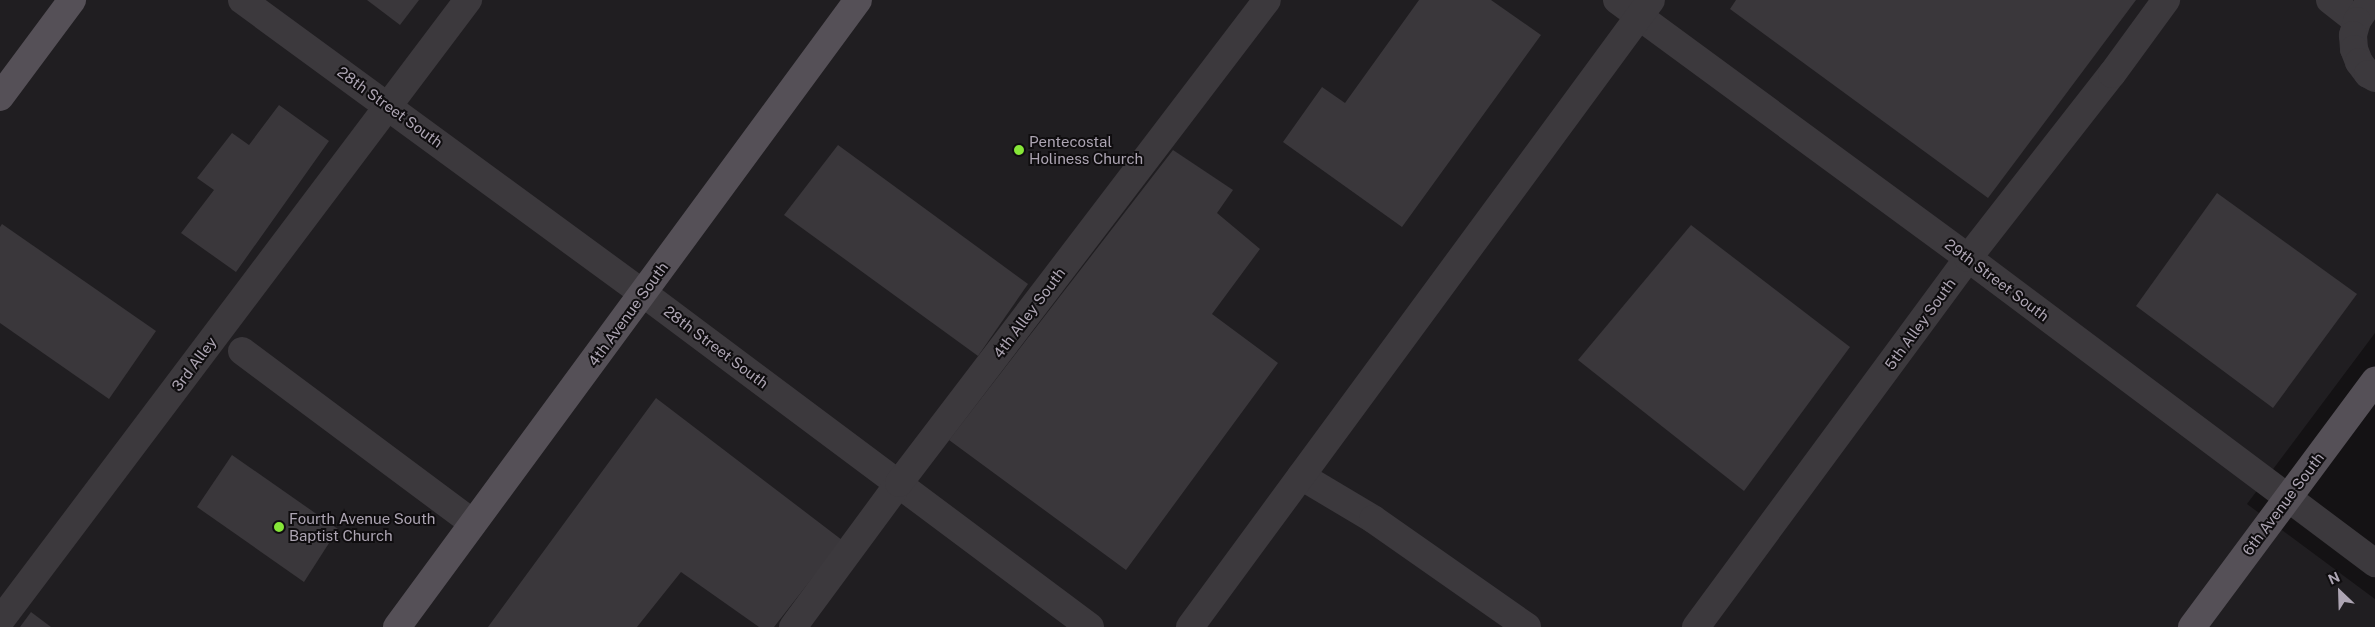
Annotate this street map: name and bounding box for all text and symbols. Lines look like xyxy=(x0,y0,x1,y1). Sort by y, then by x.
street label: 28th Street South xyxy=(334,63,446,151)
place label: Pentecostal Holiness Church xyxy=(1029,132,1143,167)
marker: Pentecostal Holiness Church xyxy=(1013,144,1025,156)
street label: 29th Street South xyxy=(1941,235,2053,325)
street label: 4th Avenue South xyxy=(584,258,672,370)
street label: 4th Alley South xyxy=(989,264,1069,362)
street label: 5th Alley South xyxy=(1881,275,1959,373)
street label: 28th Street South xyxy=(660,302,772,392)
street label: 3rd Alley xyxy=(168,333,220,395)
street label: 6th Avenue South xyxy=(2238,449,2328,559)
place label: Fourth Avenue South Baptist Church xyxy=(289,509,436,544)
marker: Fourth Avenue South Baptist Church xyxy=(273,521,285,533)
north arrow xyxy=(2315,567,2365,617)
text: N xyxy=(2326,569,2342,588)

